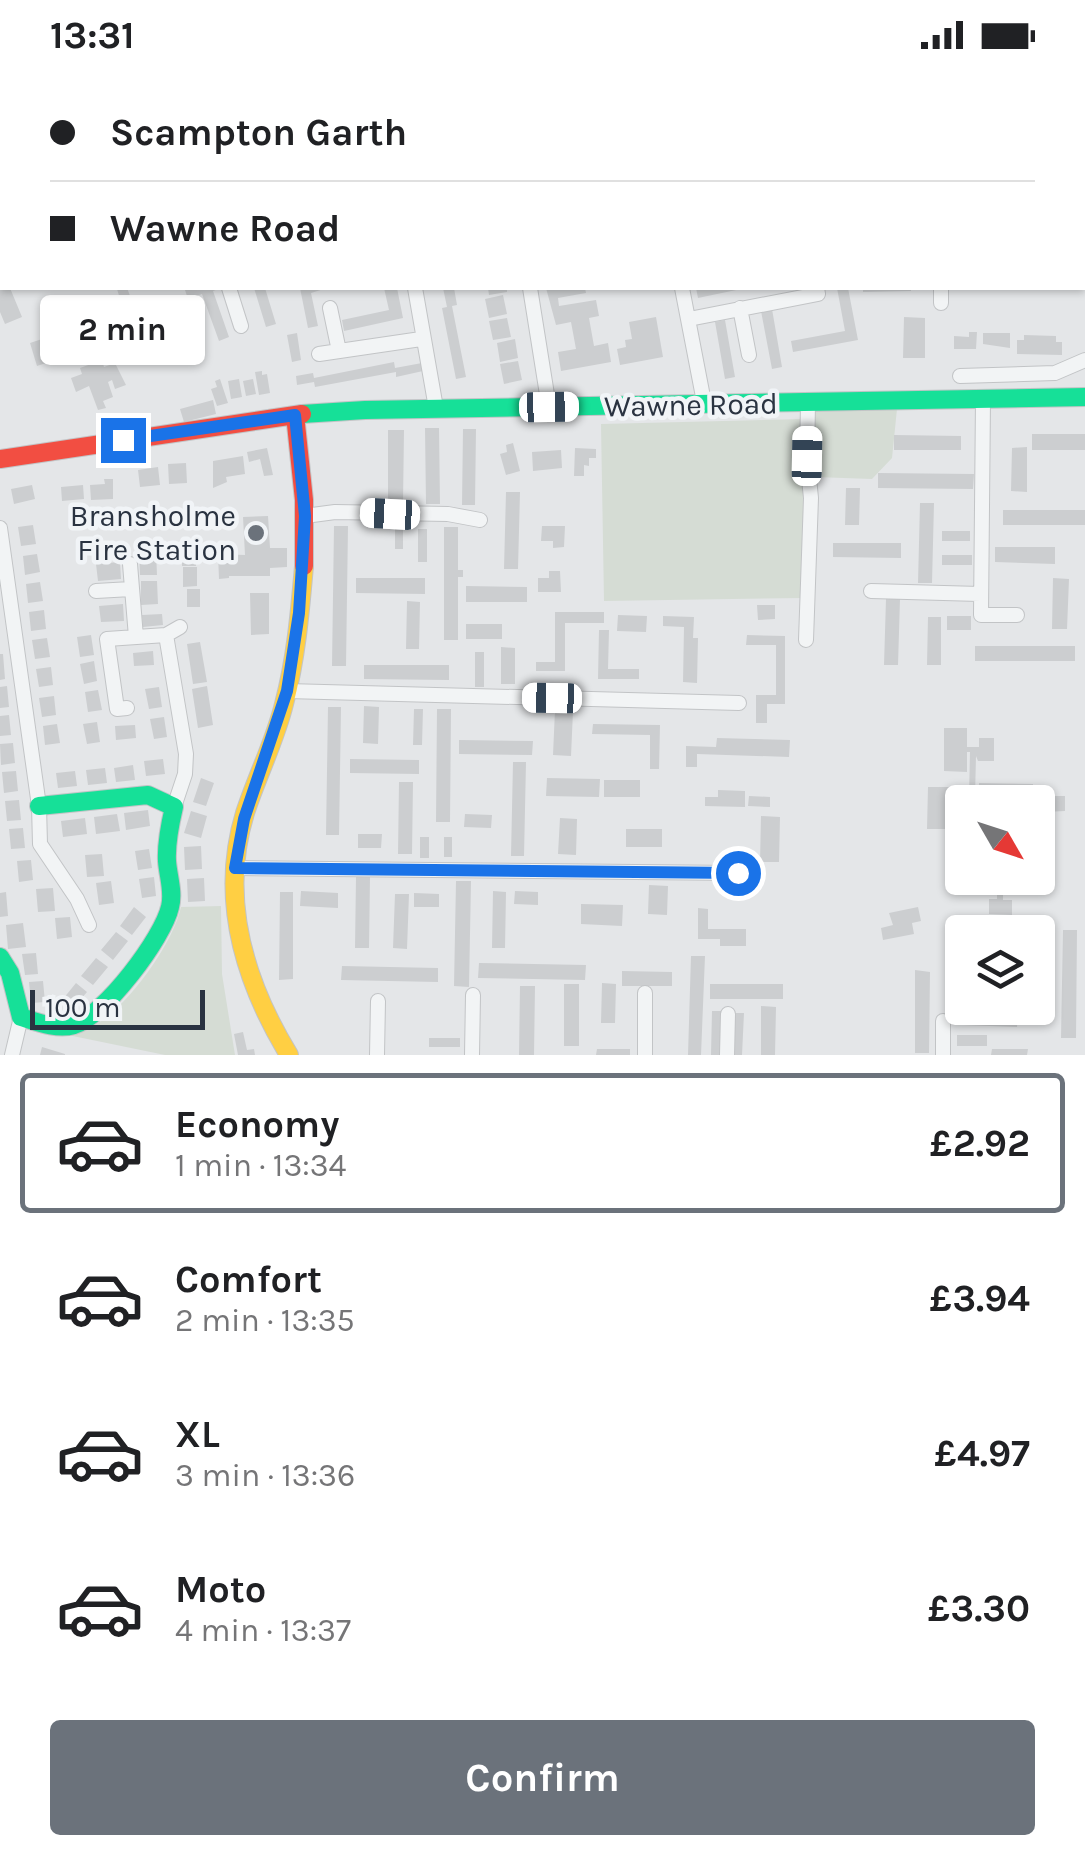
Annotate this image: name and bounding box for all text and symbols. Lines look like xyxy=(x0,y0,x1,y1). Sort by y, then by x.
text: 13:31 xyxy=(50,13,135,58)
text: Scampton Garth xyxy=(110,110,407,155)
text: Wawne Road xyxy=(110,206,340,251)
callout: 2 min xyxy=(41,295,206,365)
text: 2 min xyxy=(78,311,167,348)
street label: Wawne Road xyxy=(604,385,778,425)
car xyxy=(519,391,579,423)
route end xyxy=(101,418,146,463)
car xyxy=(791,426,823,486)
car xyxy=(359,497,421,531)
place label: Bransholme Fire Station xyxy=(70,498,236,568)
marker: Bransholme Fire Station xyxy=(245,522,267,544)
car xyxy=(522,682,582,714)
north arrow xyxy=(945,785,1055,895)
map controls xyxy=(945,785,1055,1025)
route start xyxy=(716,851,761,896)
button: layers xyxy=(945,915,1055,1025)
scale bar xyxy=(30,985,205,1030)
text: 100 m xyxy=(45,991,120,1024)
icon: car xyxy=(55,1098,145,1188)
text: Economy xyxy=(175,1102,339,1147)
text: £2.92 xyxy=(930,1121,1030,1166)
text: 1 min · 13:34 xyxy=(175,1147,347,1184)
icon: car xyxy=(55,1253,145,1343)
text: Comfort xyxy=(175,1257,322,1302)
text: £3.94 xyxy=(930,1276,1030,1321)
text: 2 min · 13:35 xyxy=(175,1302,355,1339)
icon: car xyxy=(55,1408,145,1498)
text: XL xyxy=(175,1412,220,1457)
text: £4.97 xyxy=(934,1431,1030,1476)
text: 3 min · 13:36 xyxy=(175,1457,355,1494)
icon: car xyxy=(55,1563,145,1653)
text: Moto xyxy=(175,1567,266,1612)
text: £3.30 xyxy=(928,1586,1030,1631)
text: 4 min · 13:37 xyxy=(175,1612,351,1649)
button: Confirm xyxy=(50,1720,1035,1835)

